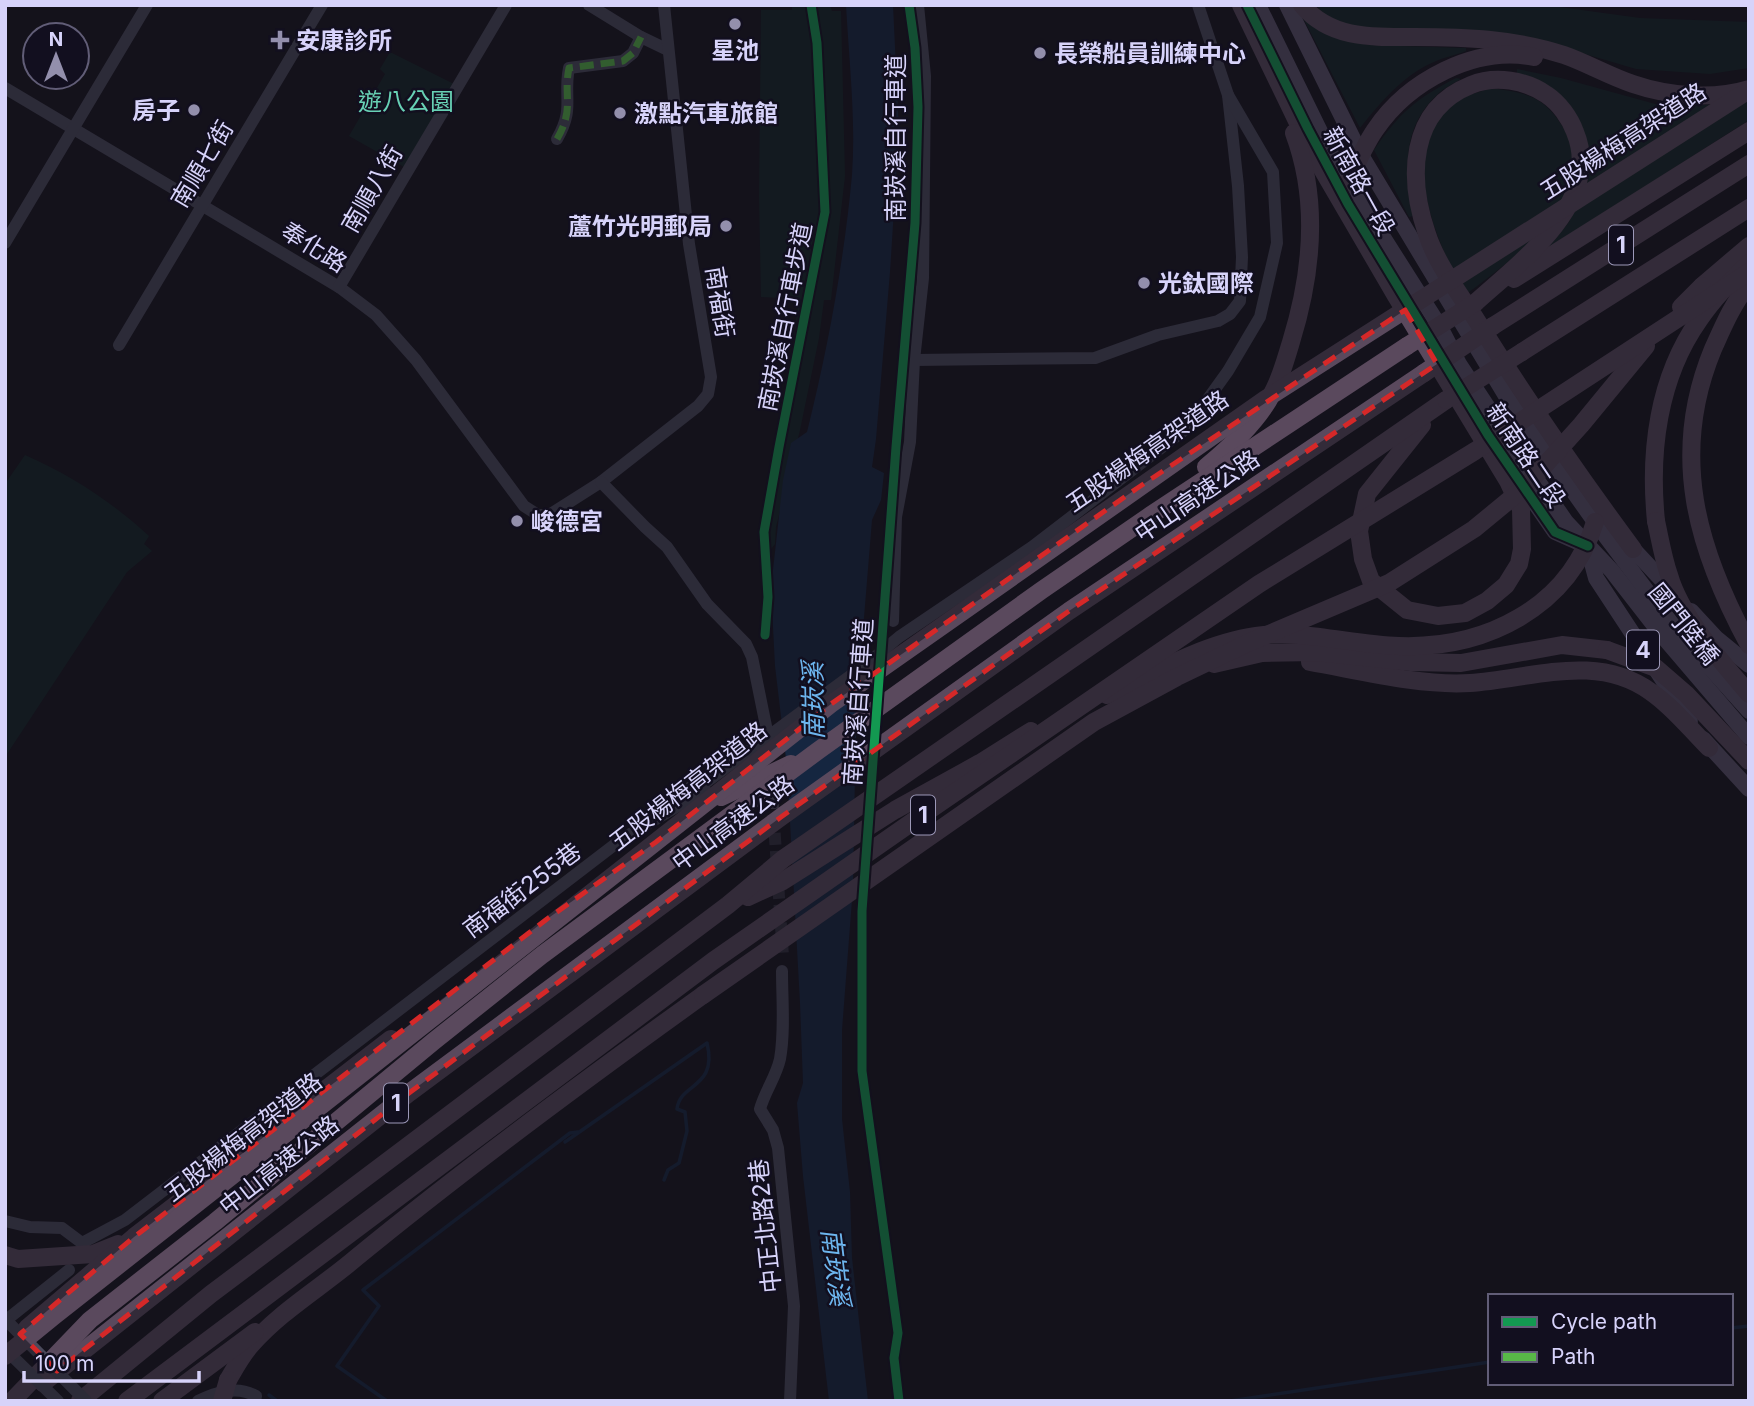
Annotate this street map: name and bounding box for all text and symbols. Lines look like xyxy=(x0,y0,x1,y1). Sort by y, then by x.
marker: 星池 xyxy=(727,16,743,32)
north arrow xyxy=(21,21,91,91)
place label: 安康診所 xyxy=(296,26,392,55)
text: N xyxy=(49,28,63,51)
marker: 安康診所 xyxy=(270,30,290,50)
place label: 星池 xyxy=(711,36,759,65)
place label: 長榮船員訓練中心 xyxy=(1054,39,1246,68)
marker: 長榮船員訓練中心 xyxy=(1032,45,1048,61)
street label: 南崁溪自行車道 xyxy=(881,54,910,222)
street label: 五股楊梅高架道路 xyxy=(1535,77,1711,205)
park label: 遊八公園 xyxy=(358,87,454,116)
place label: 房子 xyxy=(132,96,180,125)
place label: 激點汽車旅館 xyxy=(634,99,778,128)
marker: 房子 xyxy=(186,102,202,118)
marker: 激點汽車旅館 xyxy=(612,105,628,121)
street label: 南順七街 xyxy=(165,115,239,213)
street label: 新南路一段 xyxy=(1317,121,1401,241)
street label: 南順八街 xyxy=(335,140,409,238)
place label: 蘆竹光明郵局 xyxy=(568,212,712,241)
street label: 奉化路 xyxy=(276,216,352,278)
marker: 蘆竹光明郵局 xyxy=(718,218,734,234)
street label: 南崁溪自行車步道 xyxy=(752,220,818,414)
road number: 1 xyxy=(1609,226,1633,264)
street label: 南福街 xyxy=(700,264,740,340)
place label: 光鈦國際 xyxy=(1158,269,1254,298)
marker: 光鈦國際 xyxy=(1136,275,1152,291)
street label: 五股楊梅高架道路 xyxy=(1060,384,1234,518)
street label: 新南路二段 xyxy=(1480,397,1572,513)
street label: 中山高速公路 xyxy=(1129,444,1265,548)
place label: 峻德宮 xyxy=(531,507,603,536)
marker: 峻德宮 xyxy=(509,513,525,529)
street label: 國門陸橋 xyxy=(1643,578,1725,670)
street label: 南崁溪自行車道 xyxy=(838,617,878,787)
road number: 4 xyxy=(1627,630,1659,670)
water label: 南崁溪 xyxy=(797,658,829,740)
street label: 五股楊梅高架道路 xyxy=(603,715,773,857)
street label: 中山高速公路 xyxy=(666,769,800,877)
road number: 1 xyxy=(911,796,935,834)
street label: 南福街255巷 xyxy=(457,836,587,944)
street label: 五股楊梅高架道路 xyxy=(158,1066,328,1208)
road number: 1 xyxy=(384,1084,408,1122)
street label: 中山高速公路 xyxy=(213,1109,345,1221)
street label: 中正北路2巷 xyxy=(744,1158,786,1294)
water label: 南崁溪 xyxy=(816,1226,857,1312)
legend xyxy=(1488,1294,1733,1385)
text: Cycle path xyxy=(1551,1309,1657,1334)
scale bar xyxy=(24,1340,200,1384)
text: Path xyxy=(1551,1344,1596,1369)
text: 100 m xyxy=(35,1351,94,1376)

